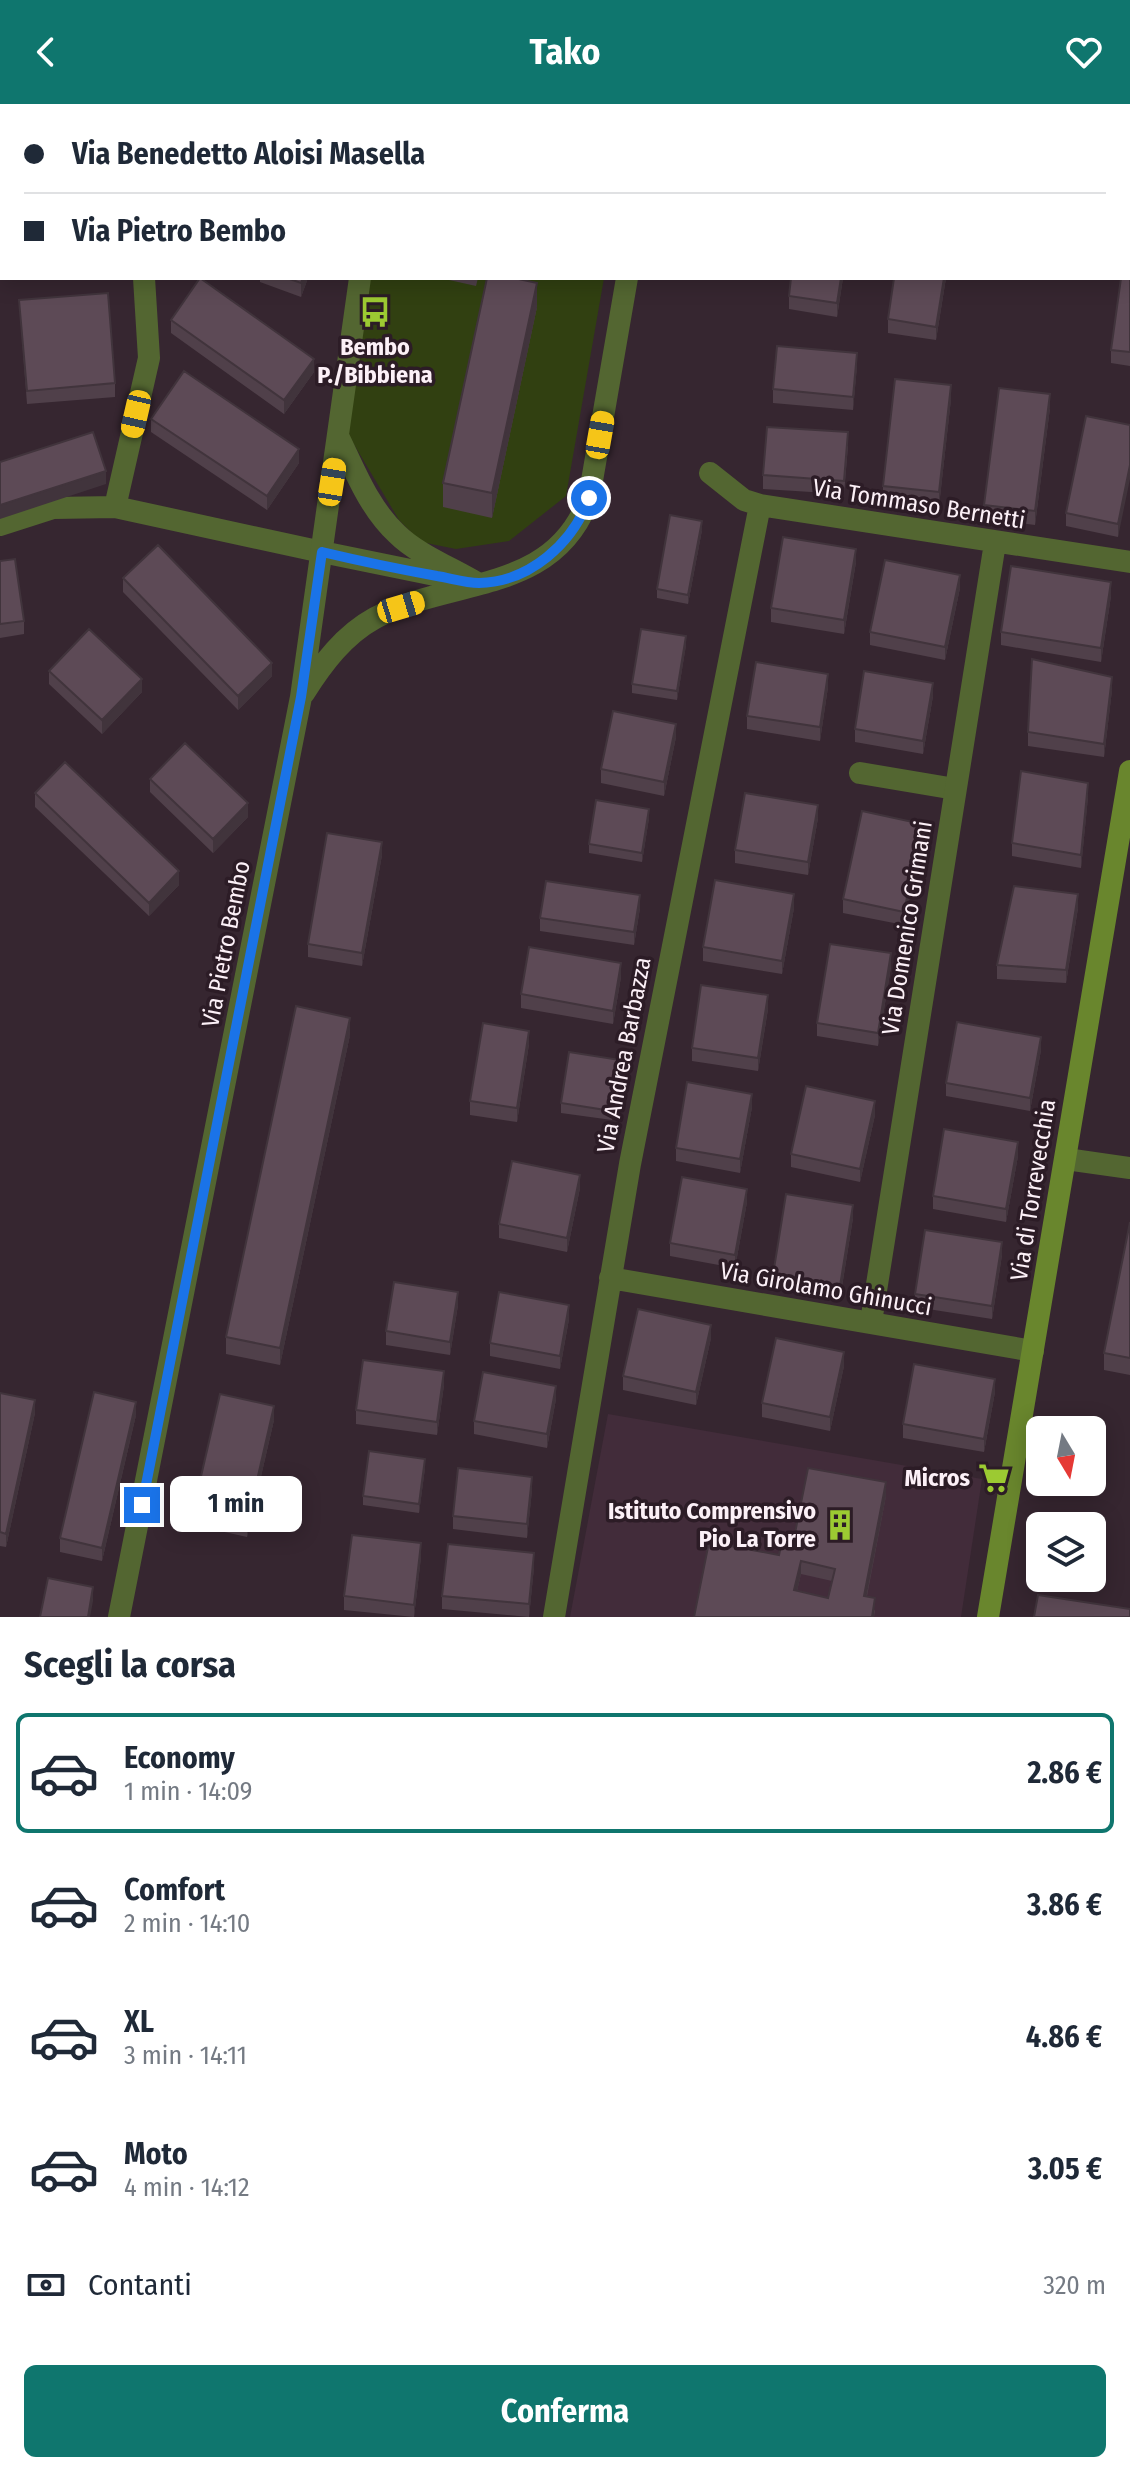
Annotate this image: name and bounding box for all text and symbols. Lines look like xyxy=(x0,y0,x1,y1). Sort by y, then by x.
icon: back xyxy=(24,30,68,74)
text: Tako xyxy=(530,30,600,74)
icon: heart xyxy=(1062,30,1106,74)
text: Via Benedetto Aloisi Masella xyxy=(72,136,425,172)
text: Via Pietro Bembo xyxy=(72,213,286,249)
bus stop icon: Bembo P./Bibbiena xyxy=(358,295,392,329)
place label: Bembo P./Bibbiena xyxy=(317,333,433,389)
car xyxy=(119,388,153,440)
car xyxy=(584,409,616,461)
car xyxy=(316,456,348,508)
street label: Via Tommaso Bernetti xyxy=(811,473,1027,535)
route start xyxy=(571,480,607,516)
car xyxy=(375,589,427,625)
street label: Via Domenico Grimani xyxy=(876,819,938,1037)
street label: Via Pietro Bembo xyxy=(196,858,256,1030)
street label: Via Andrea Barbazza xyxy=(591,955,657,1155)
street label: Via di Torrevecchia xyxy=(1005,1097,1061,1283)
street label: Via Girolamo Ghinucci xyxy=(718,1257,934,1321)
north arrow xyxy=(1026,1416,1106,1496)
map controls xyxy=(1026,1416,1106,1592)
supermarket icon: Micros xyxy=(977,1461,1011,1495)
place label: Micros xyxy=(905,1464,970,1492)
callout: 1 min xyxy=(170,1477,302,1533)
route end xyxy=(124,1487,160,1523)
text: 1 min xyxy=(208,1488,264,1519)
place label: Istituto Comprensivo Pio La Torre xyxy=(608,1497,816,1553)
building icon: Istituto Comprensivo Pio La Torre xyxy=(823,1508,857,1542)
button: layers xyxy=(1026,1512,1106,1592)
text: Scegli la corsa xyxy=(24,1643,236,1687)
icon: car xyxy=(28,1737,100,1809)
text: Economy xyxy=(124,1740,235,1776)
text: 2.86 € xyxy=(1027,1755,1102,1791)
text: 1 min · 14:09 xyxy=(124,1776,252,1807)
icon: car xyxy=(28,1869,100,1941)
text: Comfort xyxy=(124,1872,225,1908)
text: 3.86 € xyxy=(1027,1887,1102,1923)
text: 2 min · 14:10 xyxy=(124,1908,250,1939)
icon: car xyxy=(28,2001,100,2073)
text: XL xyxy=(124,2004,154,2040)
text: 4.86 € xyxy=(1026,2019,1102,2055)
text: 3 min · 14:11 xyxy=(124,2040,247,2071)
icon: car xyxy=(28,2133,100,2205)
text: Moto xyxy=(124,2136,188,2172)
text: 3.05 € xyxy=(1028,2151,1102,2187)
text: 4 min · 14:12 xyxy=(124,2172,249,2203)
icon: cash xyxy=(24,2263,68,2307)
text: Contanti xyxy=(88,2267,192,2303)
text: 320 m xyxy=(1043,2270,1106,2301)
button: Conferma xyxy=(24,2365,1106,2457)

